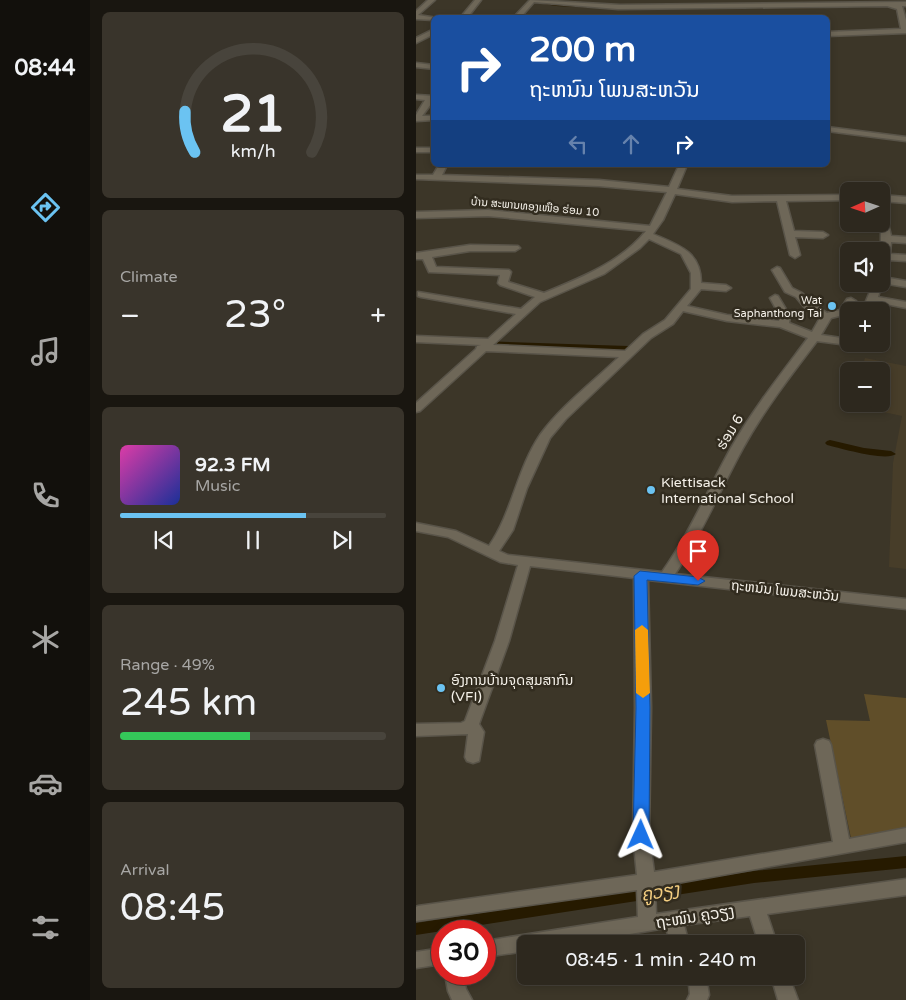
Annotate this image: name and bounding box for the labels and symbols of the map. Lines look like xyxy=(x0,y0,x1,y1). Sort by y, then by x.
north arrow xyxy=(840,182,890,232)
street label: ບ້ານ ສະພານທອງເໜືອ ຮ່ອມ 10 xyxy=(470,195,600,219)
place label: Wat Saphanthong Tai xyxy=(734,294,822,320)
marker: Wat Saphanthong Tai xyxy=(826,300,838,312)
street label: ຮ່ອມ 6 xyxy=(713,411,747,453)
place label: Kiettisack International School xyxy=(661,474,794,507)
marker: Kiettisack International School xyxy=(645,484,657,496)
pin xyxy=(677,530,719,581)
street label: ຖະຫນົນ ໂພນສະຫວັນ xyxy=(730,577,840,605)
place label: ອົງການບ້ານຈຸດສຸມສາກົນ (VFI) xyxy=(451,672,573,705)
marker: ອົງການບ້ານຈຸດສຸມສາກົນ (VFI) xyxy=(435,682,447,694)
position arrow xyxy=(614,808,666,860)
water label: ຄູວຽງ xyxy=(639,878,682,907)
street label: ຖະໜົນ ຄູວຽງ xyxy=(654,901,736,933)
speed limit sign: 30 xyxy=(431,920,496,985)

